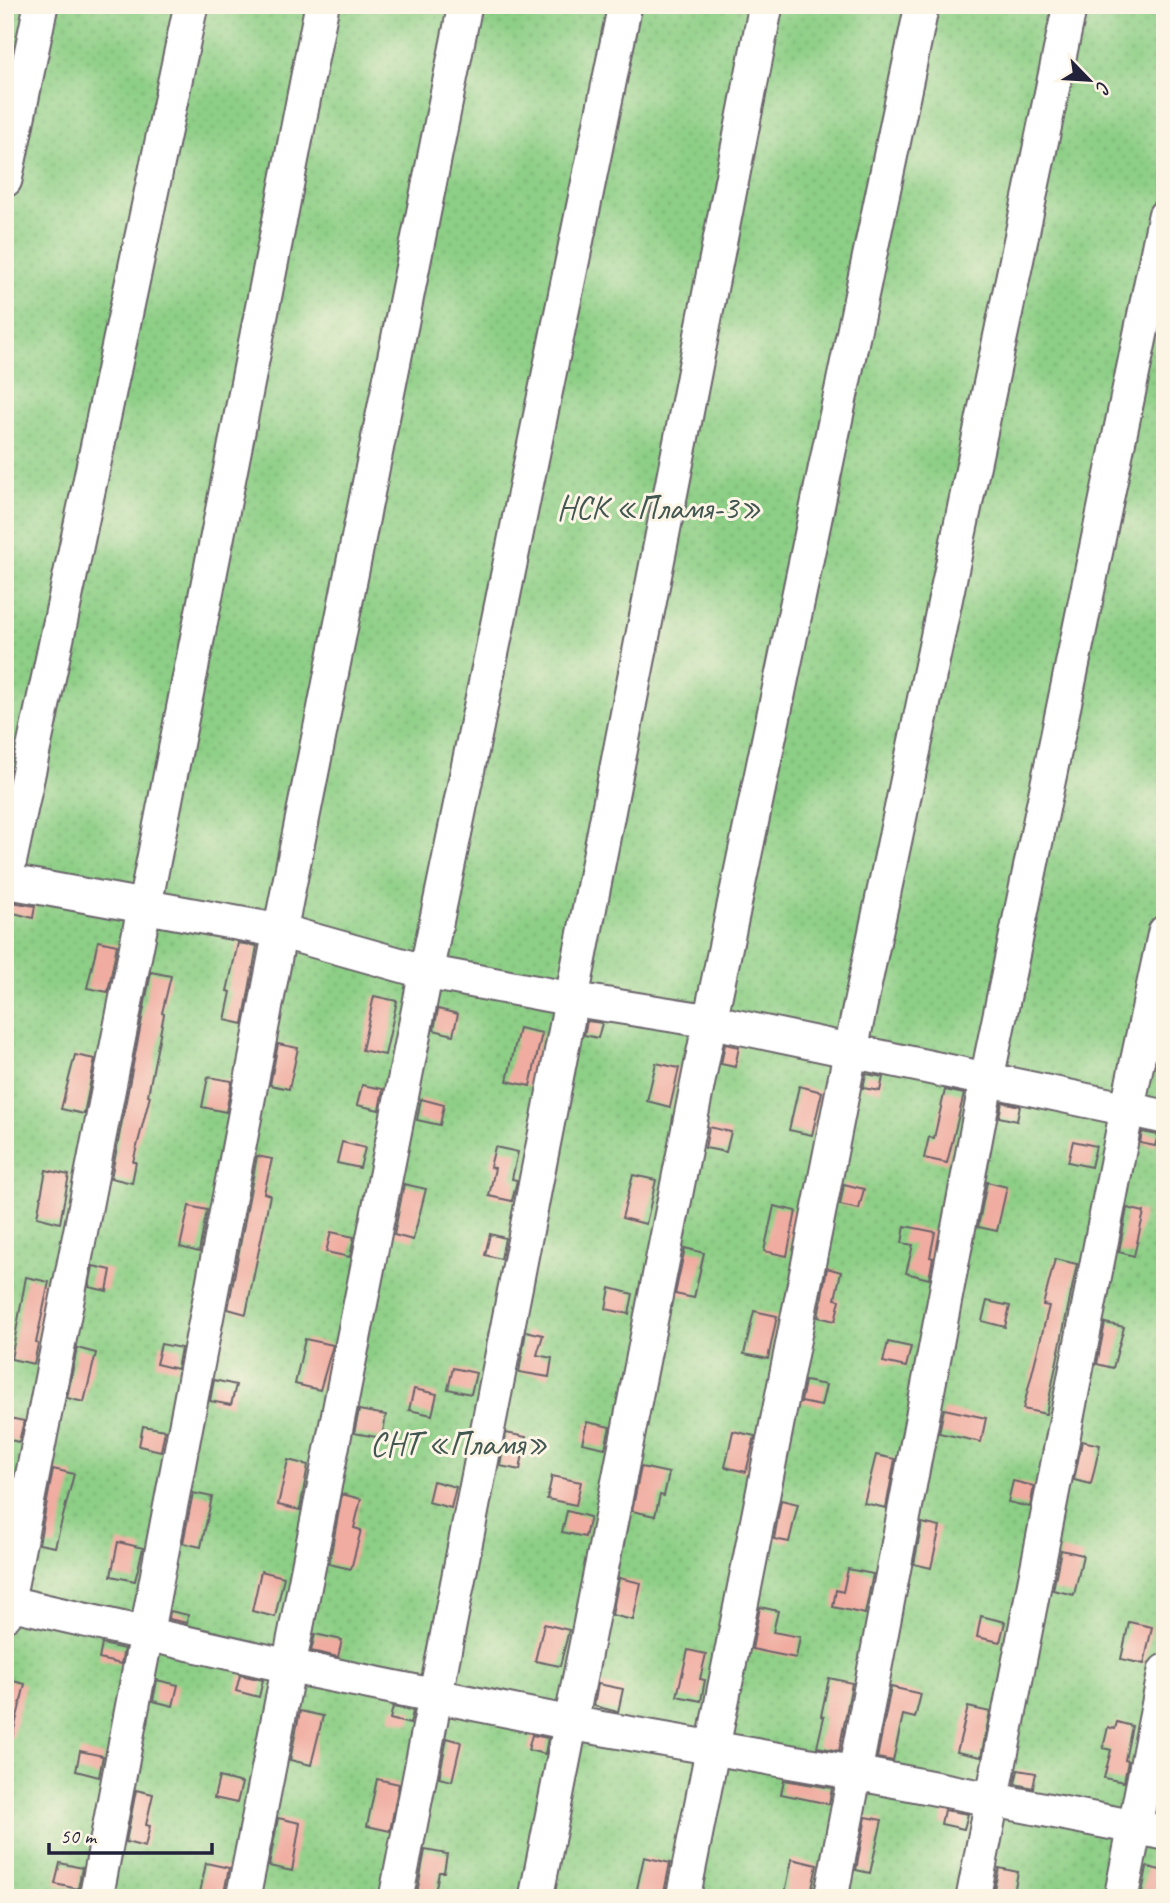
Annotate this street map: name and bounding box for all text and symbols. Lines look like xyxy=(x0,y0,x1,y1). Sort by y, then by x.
north arrow xyxy=(1054,46,1124,116)
text: С xyxy=(1090,77,1116,98)
park label: НСК «Пламя-3» xyxy=(557,487,761,529)
park label: СНТ «Пламя» xyxy=(370,1423,548,1465)
scale bar xyxy=(49,1812,212,1856)
text: 50 m xyxy=(60,1823,98,1849)

